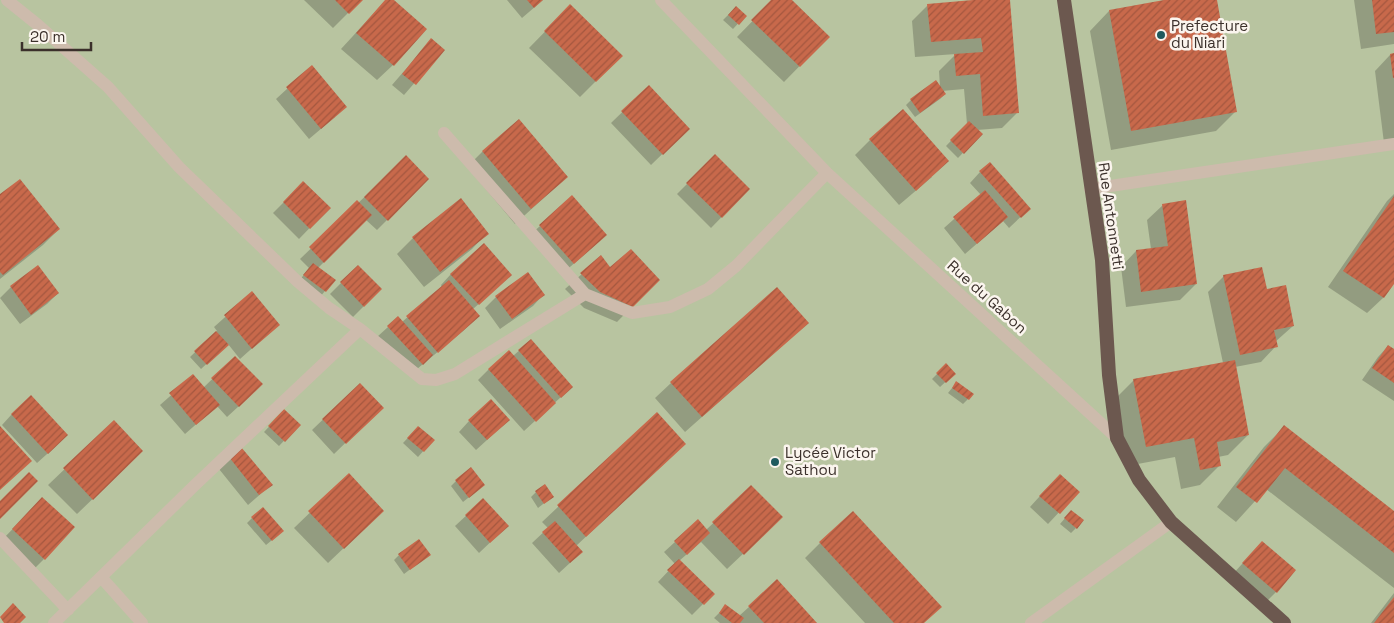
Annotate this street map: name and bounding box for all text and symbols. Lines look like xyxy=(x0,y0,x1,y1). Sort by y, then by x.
place label: Prefecture du Niari xyxy=(1171,16,1248,52)
scale bar xyxy=(22,20,91,52)
text: 20 m xyxy=(30,27,65,46)
marker: Prefecture du Niari xyxy=(1155,29,1167,41)
street label: Rue Antonnetti xyxy=(1095,161,1128,271)
street label: Rue du Gabon xyxy=(944,256,1031,337)
place label: Lycée Victor Sathou xyxy=(785,443,876,479)
marker: Lycée Victor Sathou xyxy=(769,456,781,468)

